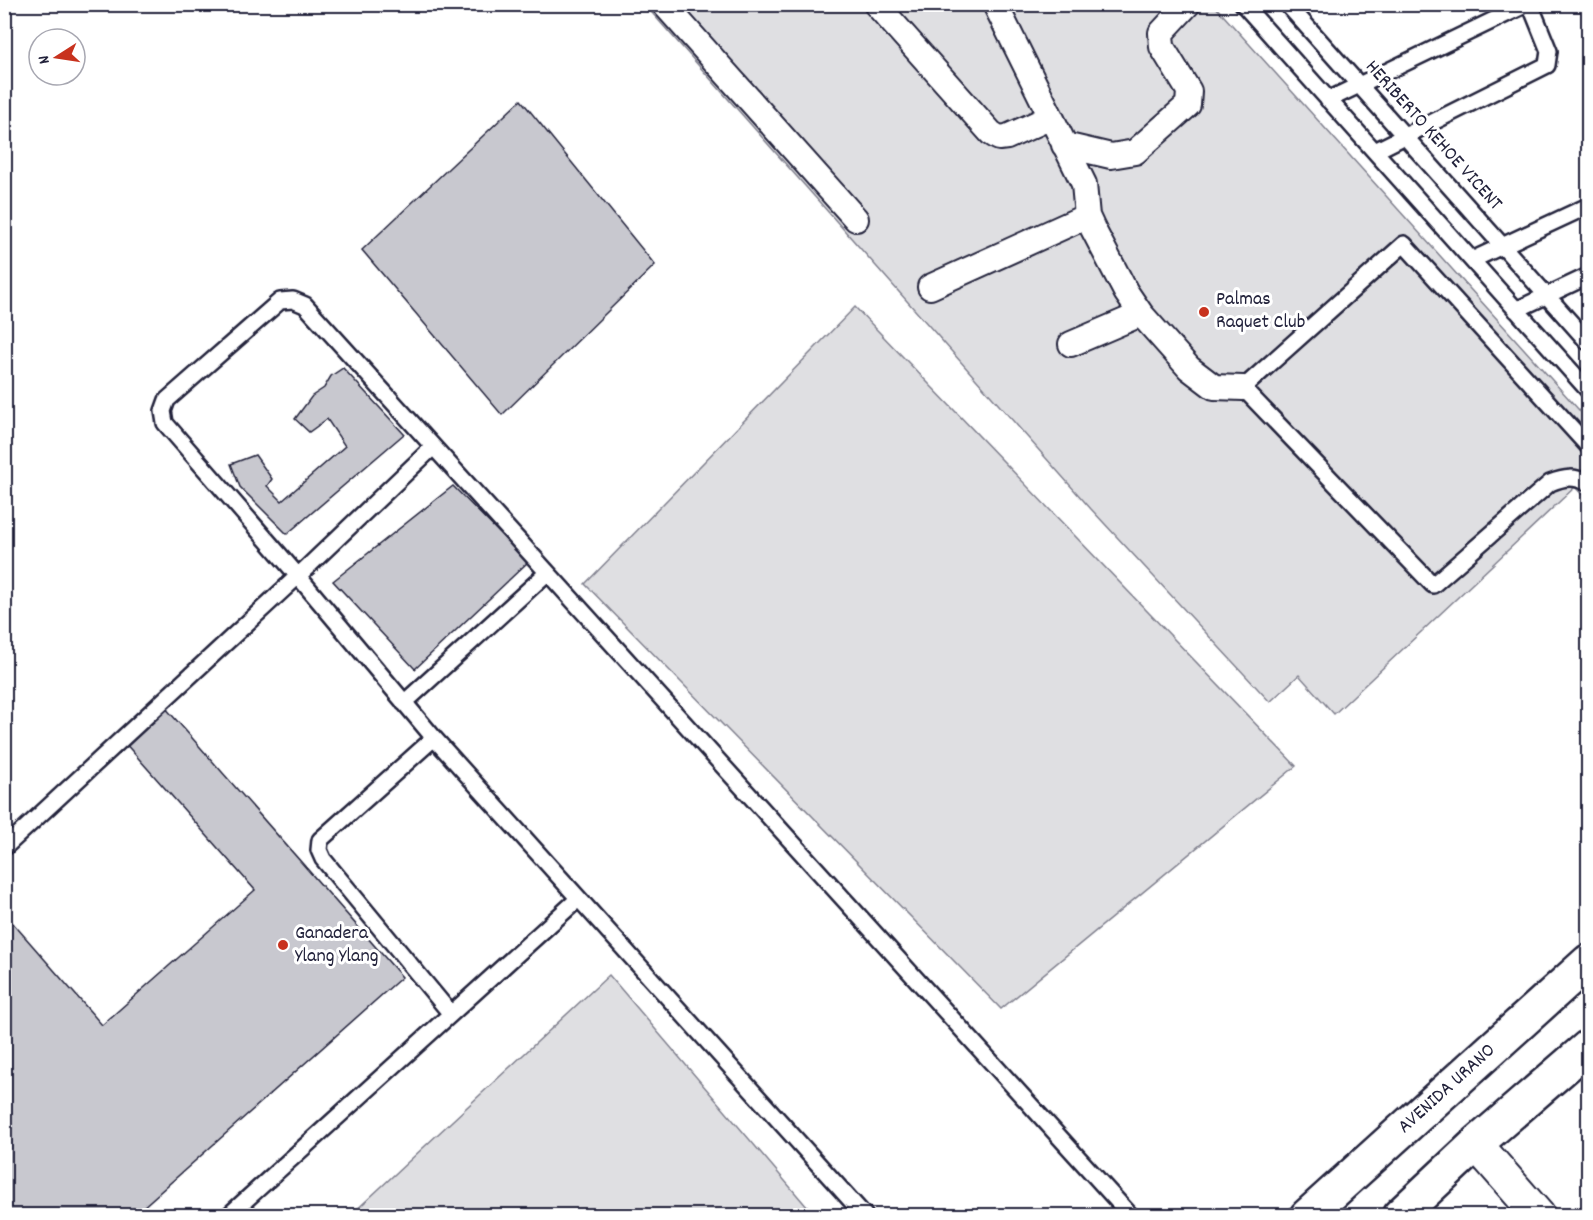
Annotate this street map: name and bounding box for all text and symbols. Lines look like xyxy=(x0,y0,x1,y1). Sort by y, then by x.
north arrow xyxy=(27,27,87,87)
text: N xyxy=(33,53,57,66)
street label: HERIBERTO KEHOE VICENT xyxy=(1358,55,1508,217)
place label: Palmas Raquet Club xyxy=(1216,286,1305,337)
marker: Palmas Raquet Club xyxy=(1197,305,1211,319)
place label: Ganadera Ylang Ylang xyxy=(295,920,379,971)
marker: Ganadera Ylang Ylang xyxy=(276,938,290,952)
street label: AVENIDA URANO xyxy=(1392,1038,1502,1141)

